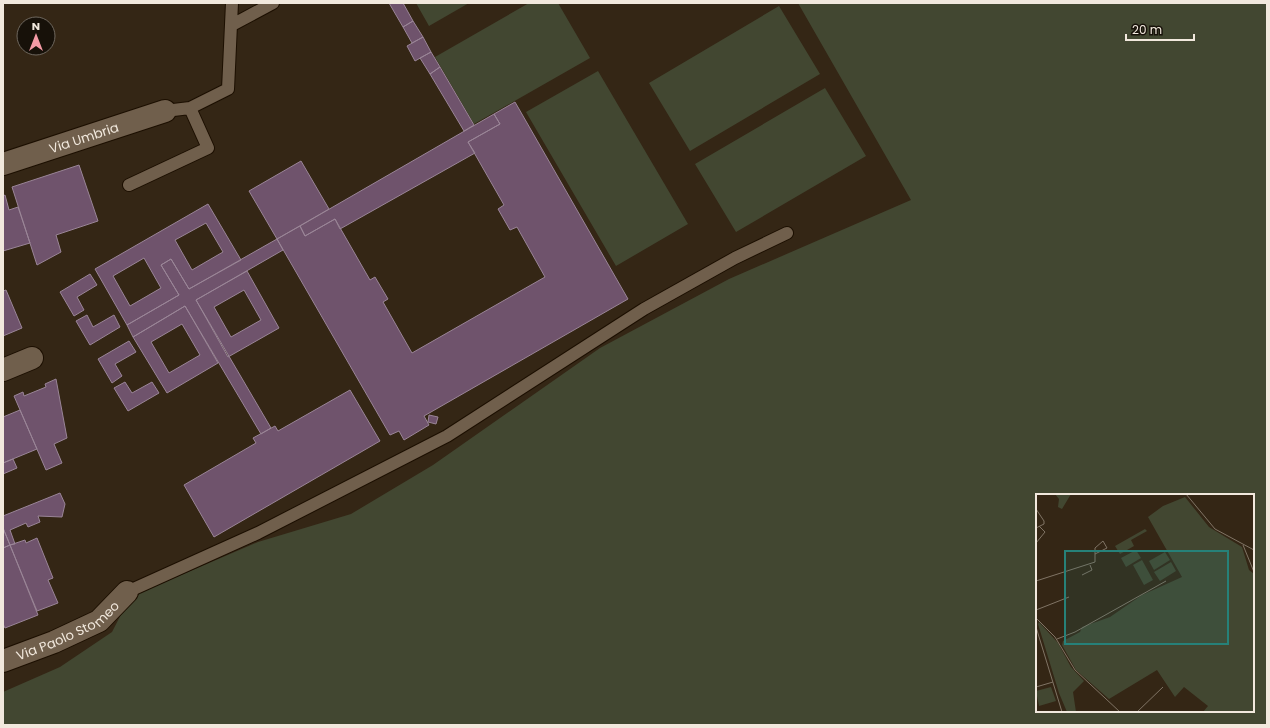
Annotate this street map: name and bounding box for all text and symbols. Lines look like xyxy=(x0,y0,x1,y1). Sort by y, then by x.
north arrow xyxy=(16,16,56,56)
scale bar xyxy=(1126,16,1194,42)
text: N xyxy=(32,18,40,34)
text: 20 m xyxy=(1132,21,1162,38)
street label: Via Umbria xyxy=(47,118,121,158)
inset map xyxy=(1036,494,1254,712)
street label: Via Paolo Stomeo xyxy=(14,597,124,665)

